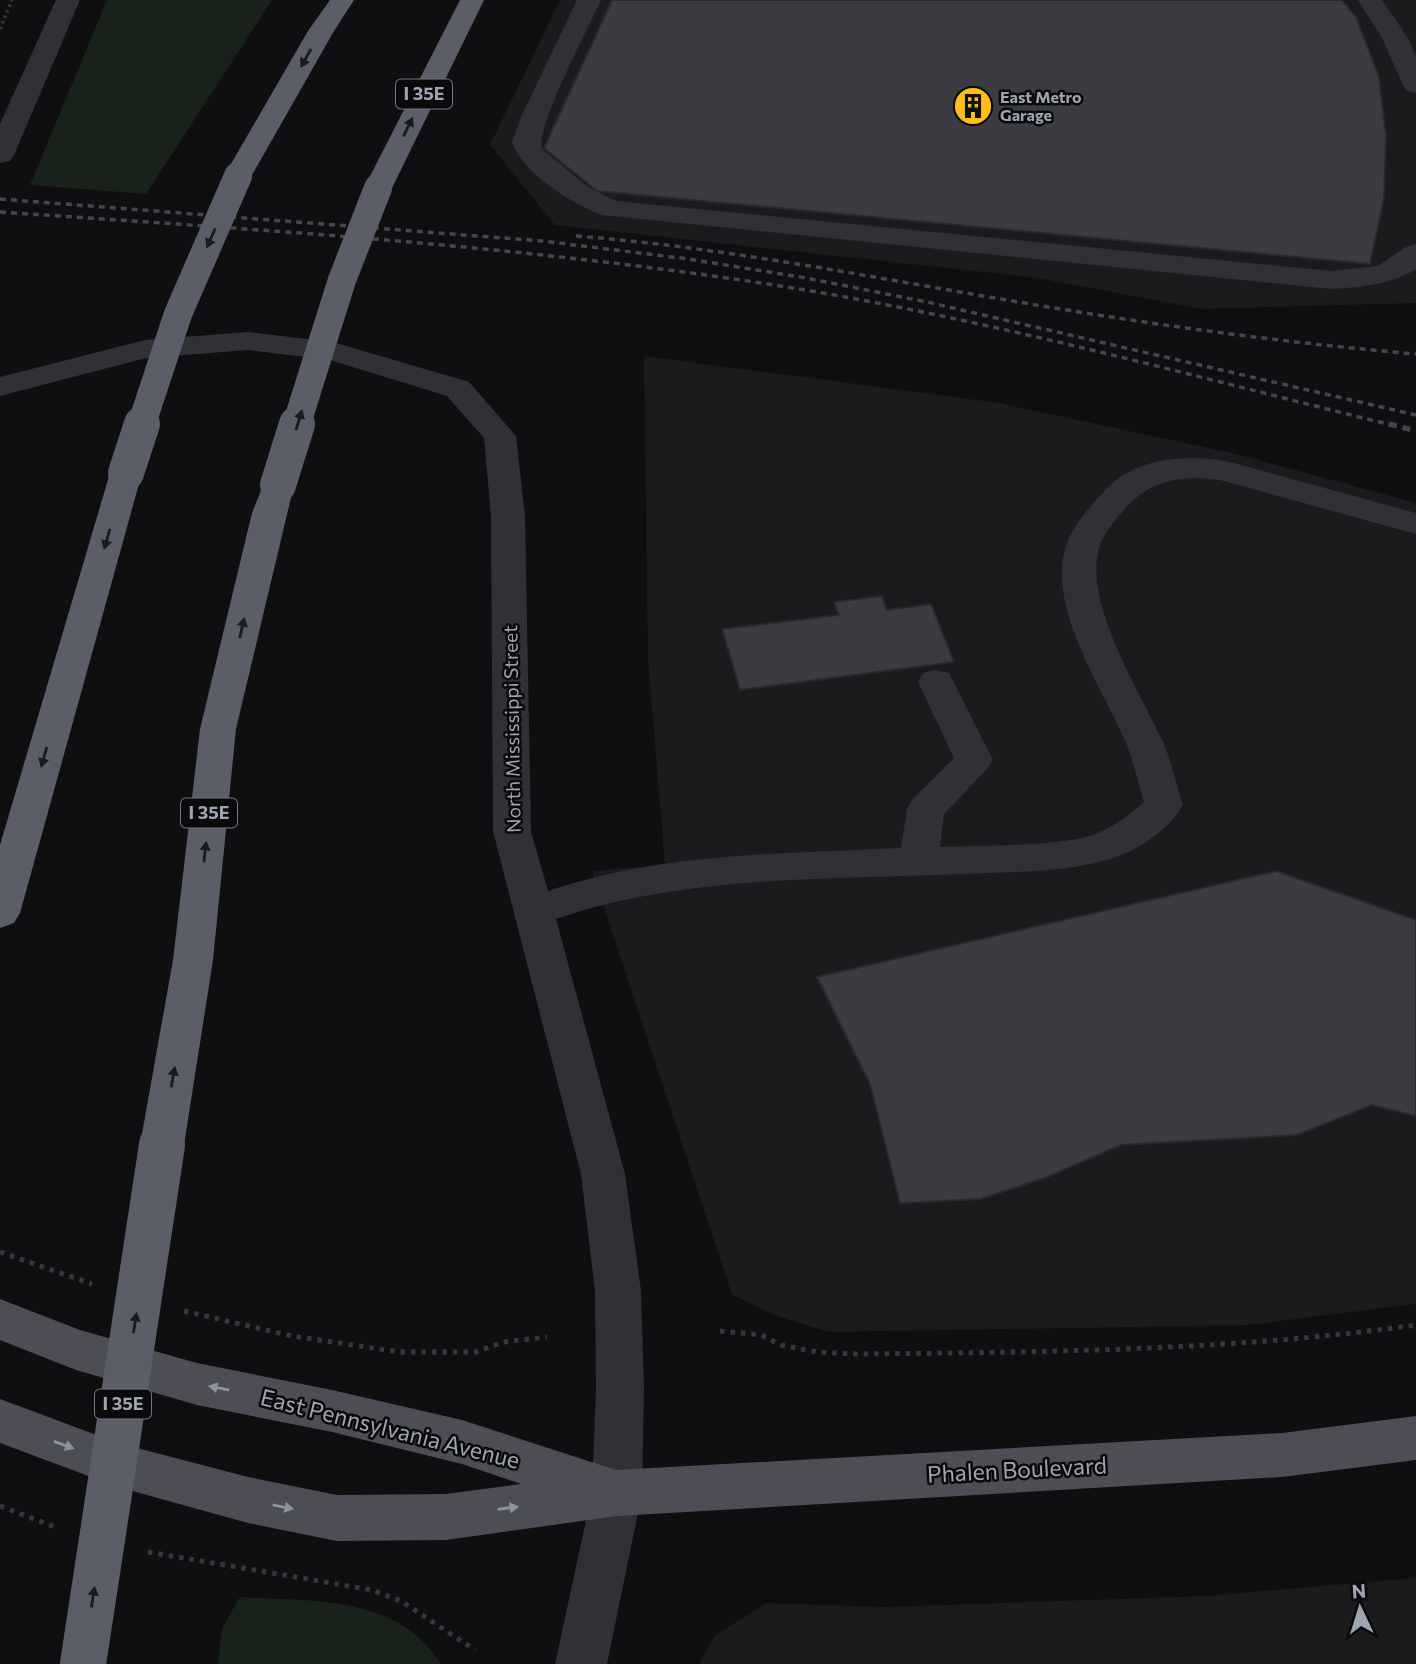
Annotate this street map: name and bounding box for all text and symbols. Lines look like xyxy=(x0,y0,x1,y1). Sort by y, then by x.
one-way arrow xyxy=(300,48,312,68)
road number: I 35E xyxy=(396,80,452,108)
building icon: East Metro Garage xyxy=(952,85,994,127)
place label: East Metro Garage xyxy=(1000,87,1082,124)
one-way arrow xyxy=(402,117,413,137)
one-way arrow xyxy=(205,228,217,248)
one-way arrow xyxy=(295,410,305,431)
one-way arrow xyxy=(101,528,111,549)
one-way arrow xyxy=(237,617,248,639)
street label: North Mississippi Street xyxy=(498,625,525,833)
one-way arrow xyxy=(38,747,48,768)
road number: I 35E xyxy=(181,798,237,828)
one-way arrow xyxy=(199,841,210,863)
one-way arrow xyxy=(168,1066,179,1088)
one-way arrow xyxy=(130,1312,141,1334)
street label: East Pennsylvania Avenue xyxy=(258,1382,523,1474)
one-way arrow xyxy=(208,1383,230,1394)
road number: I 35E xyxy=(95,1390,151,1419)
one-way arrow xyxy=(54,1440,75,1451)
street label: Phalen Boulevard xyxy=(926,1450,1108,1488)
one-way arrow xyxy=(272,1502,294,1513)
one-way arrow xyxy=(498,1502,520,1513)
north arrow xyxy=(1325,1573,1395,1643)
text: N xyxy=(1351,1579,1367,1603)
one-way arrow xyxy=(88,1585,99,1607)

